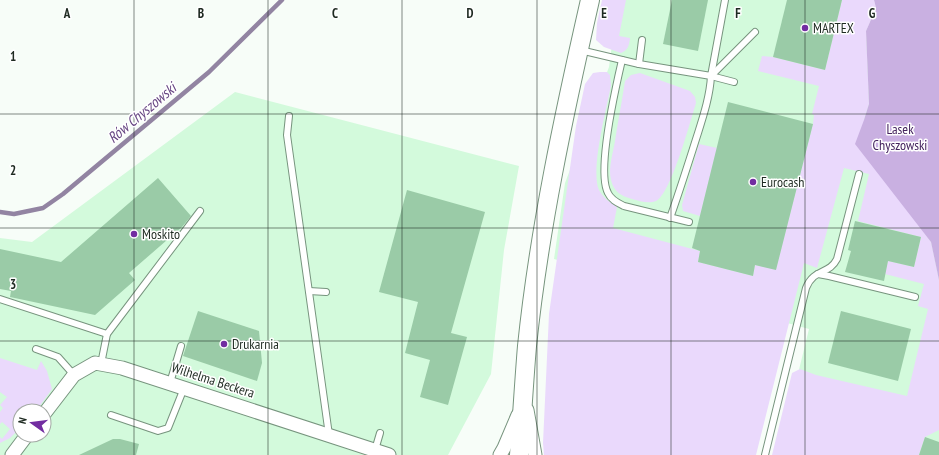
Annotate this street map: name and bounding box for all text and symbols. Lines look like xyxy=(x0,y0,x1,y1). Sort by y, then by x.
text: A xyxy=(63,5,71,22)
text: B xyxy=(198,5,204,22)
text: C xyxy=(332,5,338,22)
text: D xyxy=(467,5,474,22)
text: E xyxy=(601,5,607,22)
text: F xyxy=(735,5,741,22)
text: G xyxy=(869,5,876,22)
place label: MARTEX xyxy=(813,19,854,37)
marker: MARTEX xyxy=(800,23,810,33)
text: 1 xyxy=(10,48,16,65)
water label: Rów Chyszowski xyxy=(104,77,181,147)
park label: Lasek Chyszowski xyxy=(873,120,927,154)
text: 2 xyxy=(10,162,16,179)
place label: Eurocash xyxy=(761,173,804,191)
marker: Eurocash xyxy=(748,177,758,187)
place label: Moskito xyxy=(142,225,180,243)
marker: Moskito xyxy=(129,229,139,239)
text: 3 xyxy=(10,276,16,293)
place label: Drukarnia xyxy=(232,335,279,353)
marker: Drukarnia xyxy=(219,339,229,349)
street label: Wilhelma Beckera xyxy=(169,358,257,402)
north arrow xyxy=(12,403,52,443)
text: N xyxy=(15,416,30,425)

